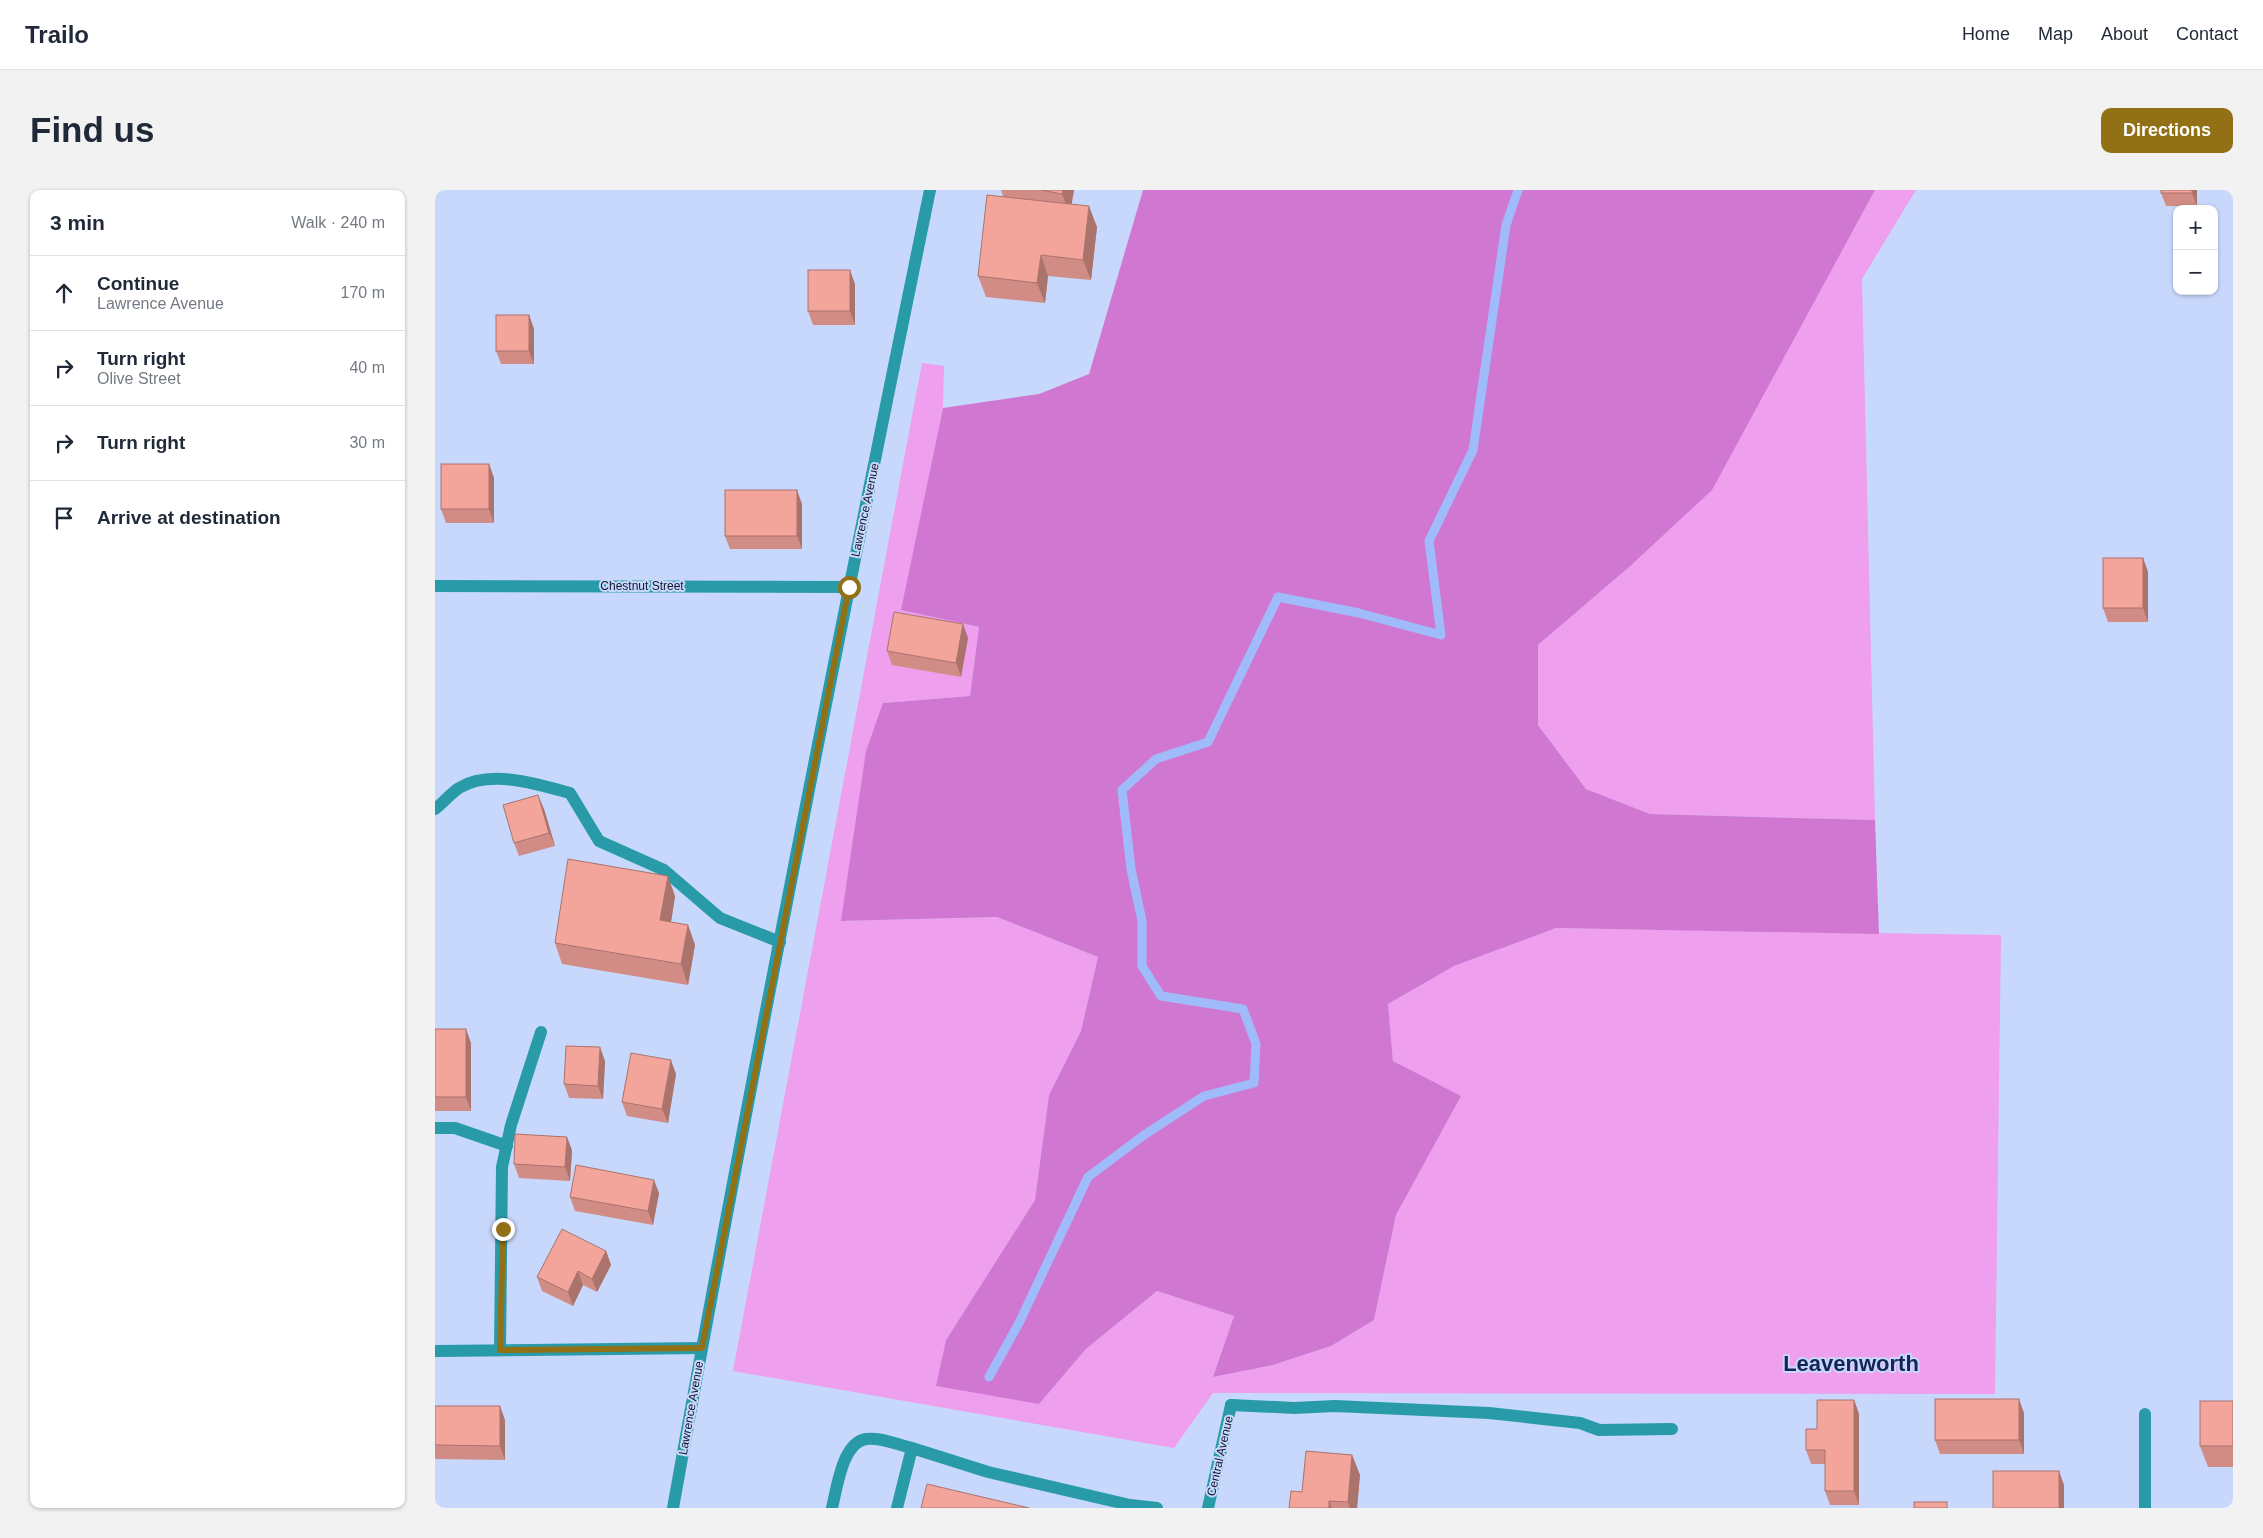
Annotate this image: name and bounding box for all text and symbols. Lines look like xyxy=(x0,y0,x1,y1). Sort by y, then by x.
text: Trailo xyxy=(25,21,89,48)
text: Home xyxy=(1962,24,2010,44)
text: Map xyxy=(2038,24,2073,44)
text: About xyxy=(2101,24,2148,44)
text: Contact xyxy=(2176,24,2238,44)
button: Directions xyxy=(2101,108,2233,153)
text: Find us xyxy=(30,110,154,149)
map controls xyxy=(2173,205,2218,295)
button: + xyxy=(2173,205,2218,250)
text: 3 min xyxy=(50,211,105,234)
text: Walk · 240 m xyxy=(291,214,385,231)
button: − xyxy=(2173,250,2218,295)
text: Continue xyxy=(97,273,179,294)
icon: ahead xyxy=(50,279,78,307)
text: 170 m xyxy=(341,284,385,301)
text: Lawrence Avenue xyxy=(97,295,224,312)
text: Turn right xyxy=(97,348,185,369)
icon: right xyxy=(50,354,78,382)
text: 40 m xyxy=(349,359,385,376)
text: Olive Street xyxy=(97,370,181,387)
icon: right xyxy=(50,429,78,457)
text: Turn right xyxy=(97,432,185,453)
text: 30 m xyxy=(349,434,385,451)
street label: Lawrence Avenue xyxy=(848,462,882,558)
icon: arrive xyxy=(50,504,78,532)
text: Arrive at destination xyxy=(97,507,281,528)
route start xyxy=(838,576,861,599)
street label: Chestnut Street xyxy=(600,579,684,593)
route end xyxy=(492,1218,515,1241)
district label: Leavenworth xyxy=(1783,1351,1919,1376)
street label: Lawrence Avenue xyxy=(676,1360,706,1456)
street label: Central Avenue xyxy=(1204,1414,1236,1497)

